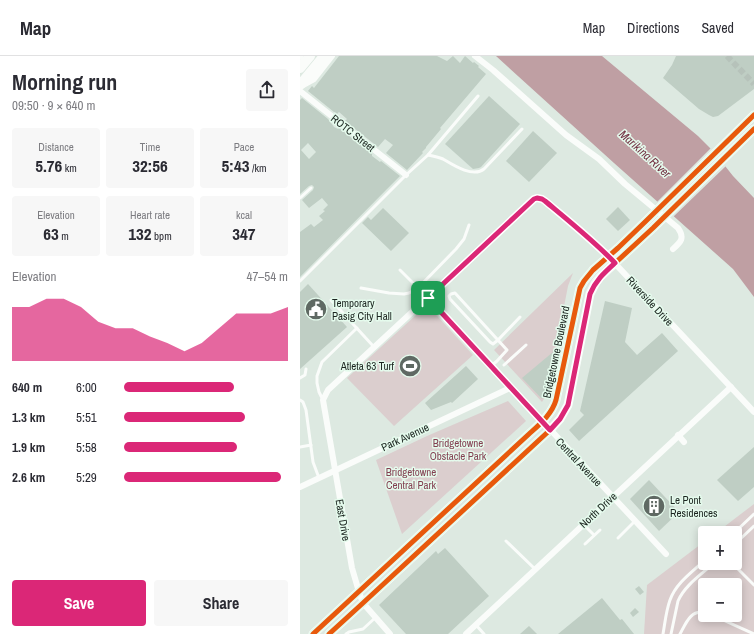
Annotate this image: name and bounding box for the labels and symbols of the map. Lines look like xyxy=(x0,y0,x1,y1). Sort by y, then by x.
street label: ROTC Street xyxy=(328,111,378,155)
water label: Marikina River xyxy=(616,126,675,182)
street label: Riverside Drive xyxy=(624,273,676,329)
pin xyxy=(411,281,445,315)
public building icon: Temporary Pasig City Hall xyxy=(303,296,329,322)
place label: Temporary Pasig City Hall xyxy=(332,296,392,323)
street label: Bridgetowne Boulevard xyxy=(539,305,573,399)
sports icon: Atleta 63 Turf xyxy=(397,353,423,379)
place label: Atleta 63 Turf xyxy=(340,359,394,373)
street label: Park Avenue xyxy=(379,420,431,454)
street label: Central Avenue xyxy=(553,435,605,489)
park label: Bridgetowne Obstacle Park xyxy=(430,436,487,463)
park label: Bridgetowne Central Park xyxy=(386,465,437,492)
street label: North Drive xyxy=(576,489,620,531)
building icon: Le Pont Residences xyxy=(641,493,667,519)
place label: Le Pont Residences xyxy=(670,493,718,520)
street label: East Drive xyxy=(332,498,354,542)

